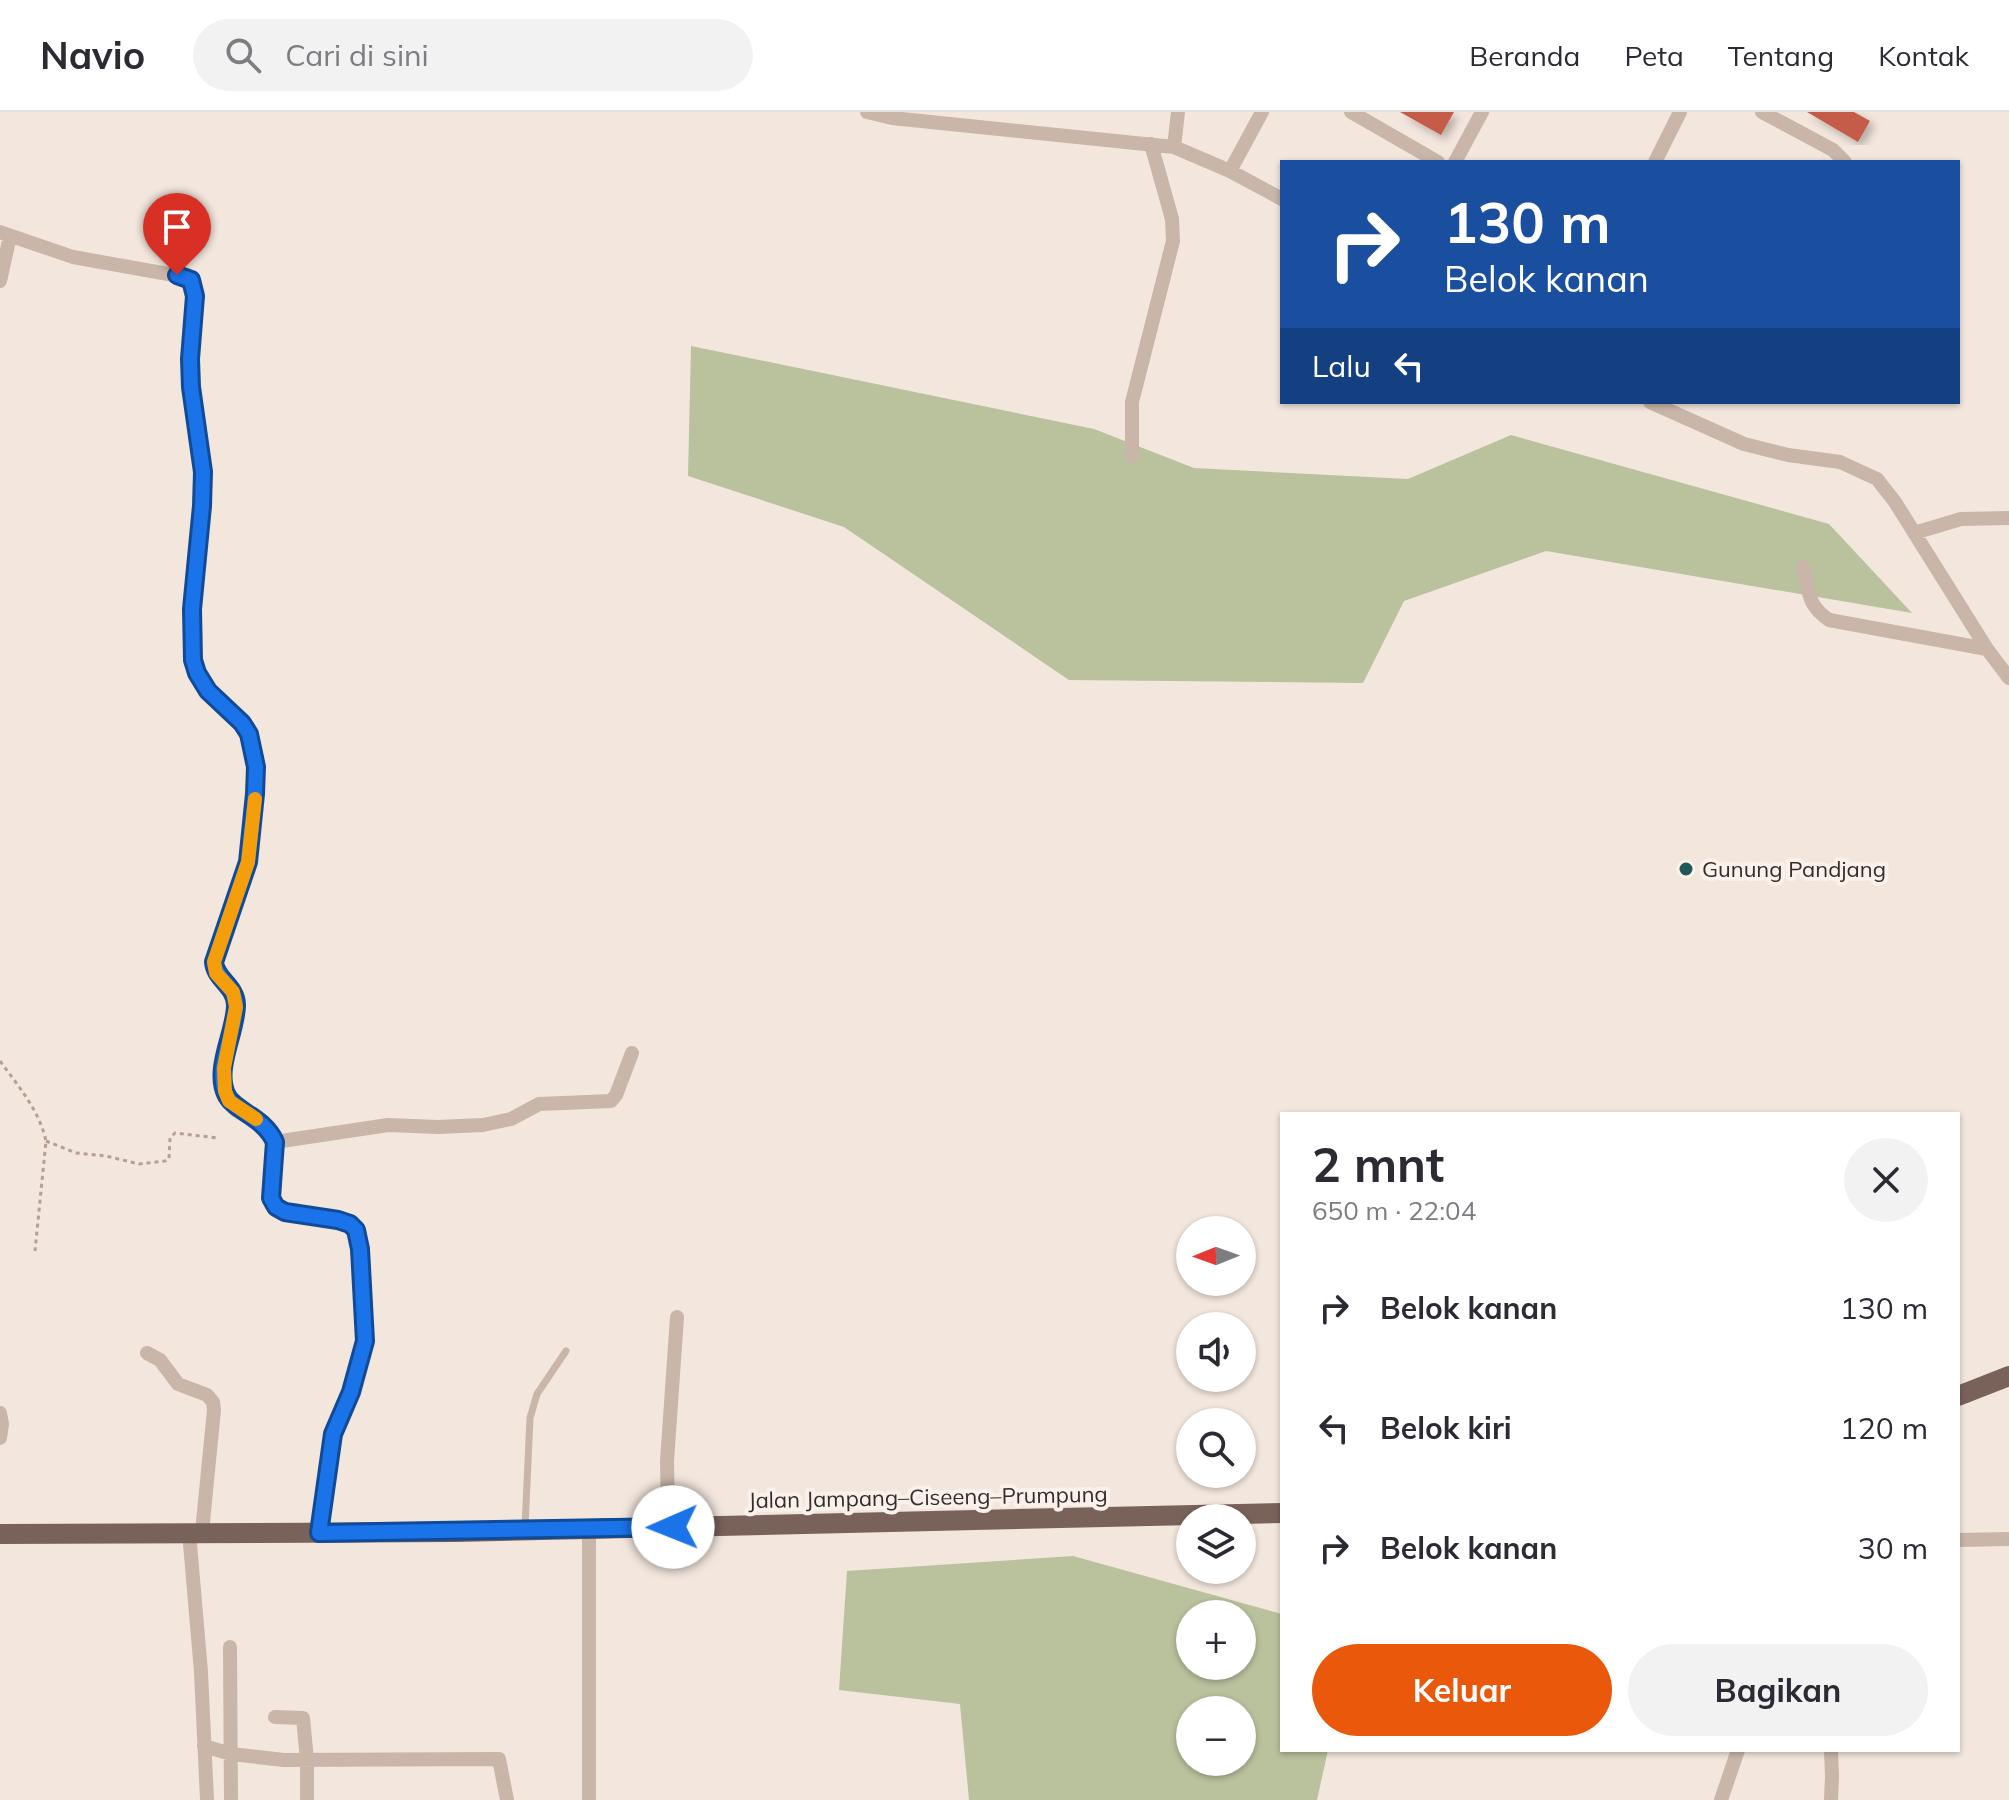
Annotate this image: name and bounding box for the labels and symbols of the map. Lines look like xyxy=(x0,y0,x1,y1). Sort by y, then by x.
pin xyxy=(143,193,211,275)
place label: Gunung Pandjang xyxy=(1702,855,1886,883)
marker: Gunung Pandjang xyxy=(1677,860,1695,878)
north arrow xyxy=(1176,1216,1256,1296)
street label: Jalan Jampang–Ciseeng–Prumpung xyxy=(748,1480,1108,1514)
position arrow xyxy=(631,1485,715,1569)

